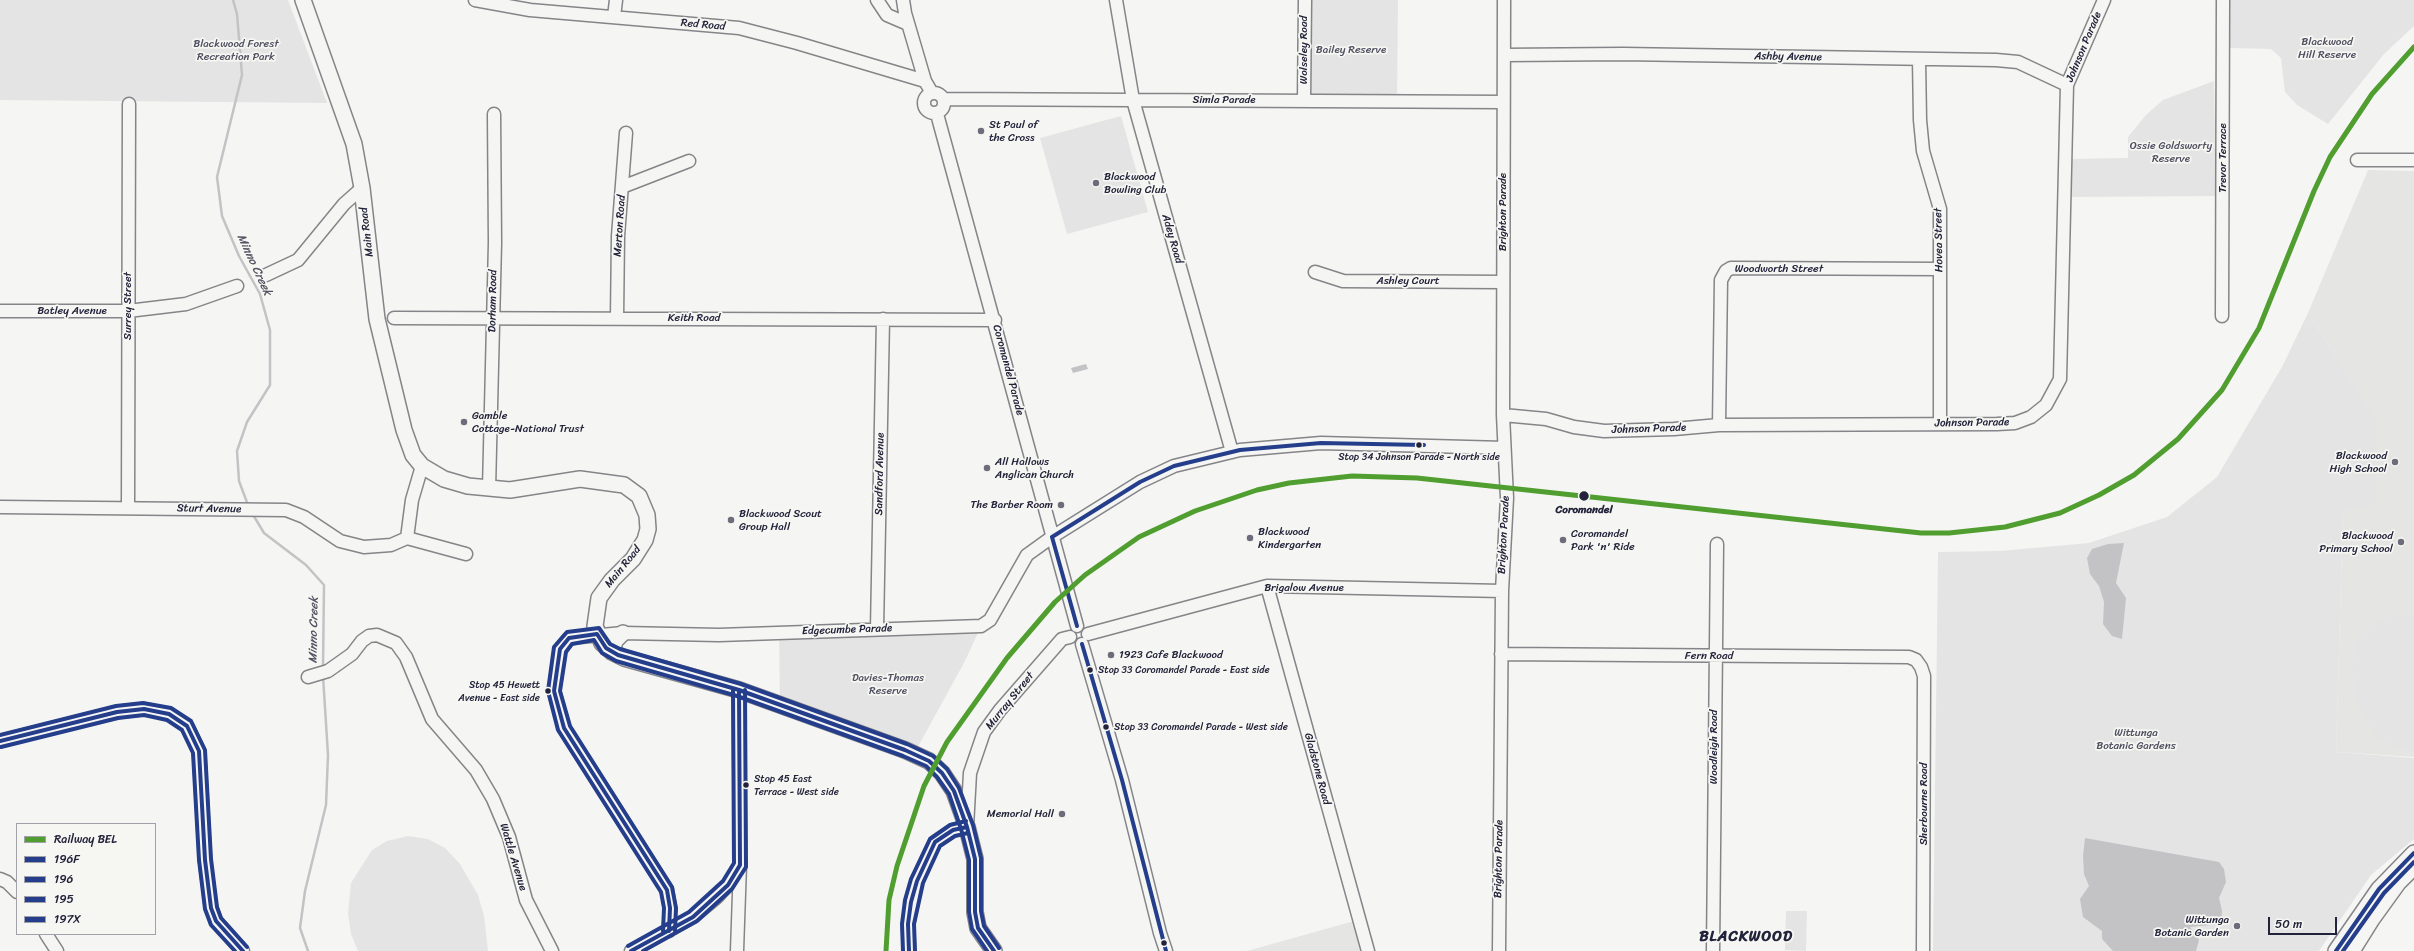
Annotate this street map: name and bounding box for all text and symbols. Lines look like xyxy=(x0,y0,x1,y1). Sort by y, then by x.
street label: Johnson Parade xyxy=(2063,10,2105,84)
street label: Red Road xyxy=(680,16,726,34)
street label: Wolseley Road xyxy=(1297,16,1311,84)
park label: Blackwood Hill Reserve xyxy=(2298,35,2356,61)
park label: Blackwood Forest Recreation Park xyxy=(193,37,279,63)
park label: Bailey Reserve xyxy=(1316,43,1386,57)
street label: Ashby Avenue xyxy=(1754,50,1822,64)
street label: Simla Parade xyxy=(1192,93,1256,107)
place label: St Paul of the Cross xyxy=(989,118,1038,144)
street label: Trevor Terrace xyxy=(2216,123,2230,193)
marker: St Paul of the Cross xyxy=(976,126,986,136)
park label: Ossie Goldsworty Reserve xyxy=(2130,139,2212,165)
place label: Blackwood Bowling Club xyxy=(1104,170,1166,196)
street label: Brighton Parade xyxy=(1496,173,1510,251)
marker: Blackwood Bowling Club xyxy=(1091,178,1101,188)
street label: Merton Road xyxy=(611,195,629,257)
street label: Main Road xyxy=(357,206,377,258)
street label: Hovea Street xyxy=(1932,208,1946,272)
street label: Adey Road xyxy=(1159,213,1185,265)
water label: Minno Creek xyxy=(233,232,275,298)
street label: Woodworth Street xyxy=(1735,262,1823,276)
street label: Dorham Road xyxy=(486,269,500,333)
street label: Surrey Street xyxy=(121,272,135,340)
street label: Ashley Court xyxy=(1376,274,1440,288)
street label: Batley Avenue xyxy=(37,304,107,318)
street label: Keith Road xyxy=(668,311,720,325)
street label: Coromandel Parade xyxy=(990,323,1026,417)
place label: Gamble Cottage-National Trust xyxy=(472,409,584,435)
street label: Johnson Parade xyxy=(1935,416,2009,430)
marker: Gamble Cottage-National Trust xyxy=(459,417,469,427)
street label: Johnson Parade xyxy=(1611,421,1687,437)
street label: Sandford Avenue xyxy=(873,432,887,516)
marker: Stop 34 Johnson Parade - North side xyxy=(1414,440,1424,450)
place label: Blackwood High School xyxy=(2330,449,2387,475)
place label: Stop 34 Johnson Parade - North side xyxy=(1338,451,1500,463)
place label: All Hallows Anglican Church xyxy=(995,455,1074,481)
marker: Blackwood High School xyxy=(2390,457,2400,467)
marker: All Hallows Anglican Church xyxy=(982,463,992,473)
marker: Coromandel xyxy=(1577,489,1591,503)
street label: Brighton Parade xyxy=(1495,496,1513,574)
place label: The Barber Room xyxy=(970,498,1053,512)
marker: The Barber Room xyxy=(1056,500,1066,510)
street label: Sturt Avenue xyxy=(177,502,241,516)
place label: Coromandel xyxy=(1555,503,1613,517)
place label: Blackwood Scout Group Hall xyxy=(739,507,822,533)
marker: Blackwood Scout Group Hall xyxy=(726,515,736,525)
place label: Blackwood Kindergarten xyxy=(1258,525,1321,551)
place label: Coromandel Park 'n' Ride xyxy=(1571,527,1635,553)
place label: Blackwood Primary School xyxy=(2319,529,2393,555)
marker: Blackwood Kindergarten xyxy=(1245,533,1255,543)
marker: Coromandel Park 'n' Ride xyxy=(1558,535,1568,545)
marker: Blackwood Primary School xyxy=(2396,537,2406,547)
street label: Main Road xyxy=(602,543,644,591)
street label: Brigalow Avenue xyxy=(1264,581,1344,595)
water label: Minno Creek xyxy=(306,597,322,663)
street label: Edgecumbe Parade xyxy=(802,622,892,638)
place label: 1923 Cafe Blackwood xyxy=(1119,648,1223,662)
street label: Fern Road xyxy=(1685,649,1733,663)
marker: 1923 Cafe Blackwood xyxy=(1106,650,1116,660)
place label: Stop 33 Coromandel Parade - East side xyxy=(1098,664,1270,676)
marker: Stop 33 Coromandel Parade - East side xyxy=(1085,665,1095,675)
street label: Murray Street xyxy=(983,670,1037,732)
park label: Davies-Thomas Reserve xyxy=(852,671,924,697)
place label: Stop 45 Hewett Avenue - East side xyxy=(458,679,540,702)
marker: Stop 45 Hewett Avenue - East side xyxy=(543,686,553,696)
street label: Woodleigh Road xyxy=(1707,710,1721,784)
place label: Stop 33 Coromandel Parade - West side xyxy=(1114,721,1288,733)
marker: Stop 33 Coromandel Parade - West side xyxy=(1101,722,1111,732)
park label: Wittunga Botanic Gardens xyxy=(2096,726,2176,752)
street label: Gladstone Road xyxy=(1301,732,1333,806)
street label: Sherbourne Road xyxy=(1917,763,1931,845)
place label: Stop 45 East Terrace - West side xyxy=(754,773,839,796)
marker: Stop 45 East Terrace - West side xyxy=(741,780,751,790)
place label: Memorial Hall xyxy=(987,807,1054,821)
marker: Memorial Hall xyxy=(1057,809,1067,819)
street label: Brighton Parade xyxy=(1492,820,1506,898)
street label: Wattle Avenue xyxy=(496,822,530,892)
legend xyxy=(16,823,156,935)
text: Railway BEL xyxy=(54,828,117,850)
text: 196F xyxy=(54,848,80,870)
text: 196 xyxy=(54,868,73,890)
text: 195 xyxy=(54,888,74,910)
text: 197X xyxy=(54,908,81,930)
scale bar xyxy=(2270,909,2339,935)
place label: Wittunga Botanic Garden xyxy=(2155,913,2229,939)
text: 50 m xyxy=(2275,913,2302,935)
marker: Wittunga Botanic Garden xyxy=(2232,921,2242,931)
district label: BLACKWOOD xyxy=(1699,928,1793,946)
unlabelled marker xyxy=(1159,938,1169,948)

